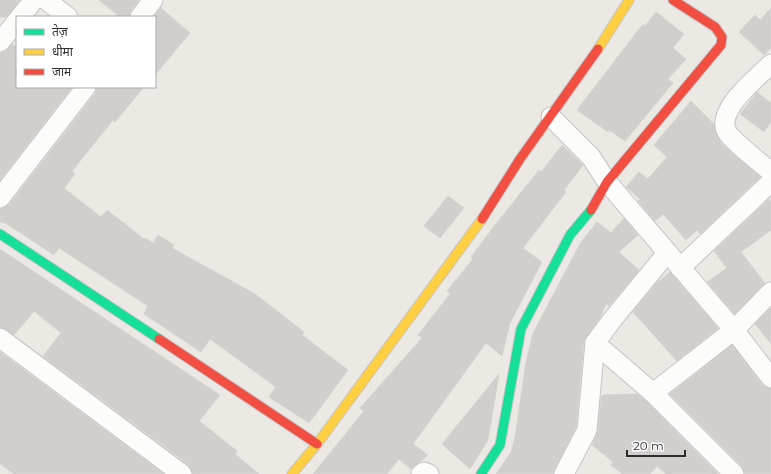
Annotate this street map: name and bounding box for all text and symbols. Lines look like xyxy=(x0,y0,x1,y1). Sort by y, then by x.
legend xyxy=(16,16,156,88)
text: तेज़ xyxy=(52,24,69,39)
text: धीमा xyxy=(52,44,74,59)
text: जाम xyxy=(52,64,72,79)
scale bar xyxy=(627,432,685,458)
text: 20 m xyxy=(633,438,664,453)

